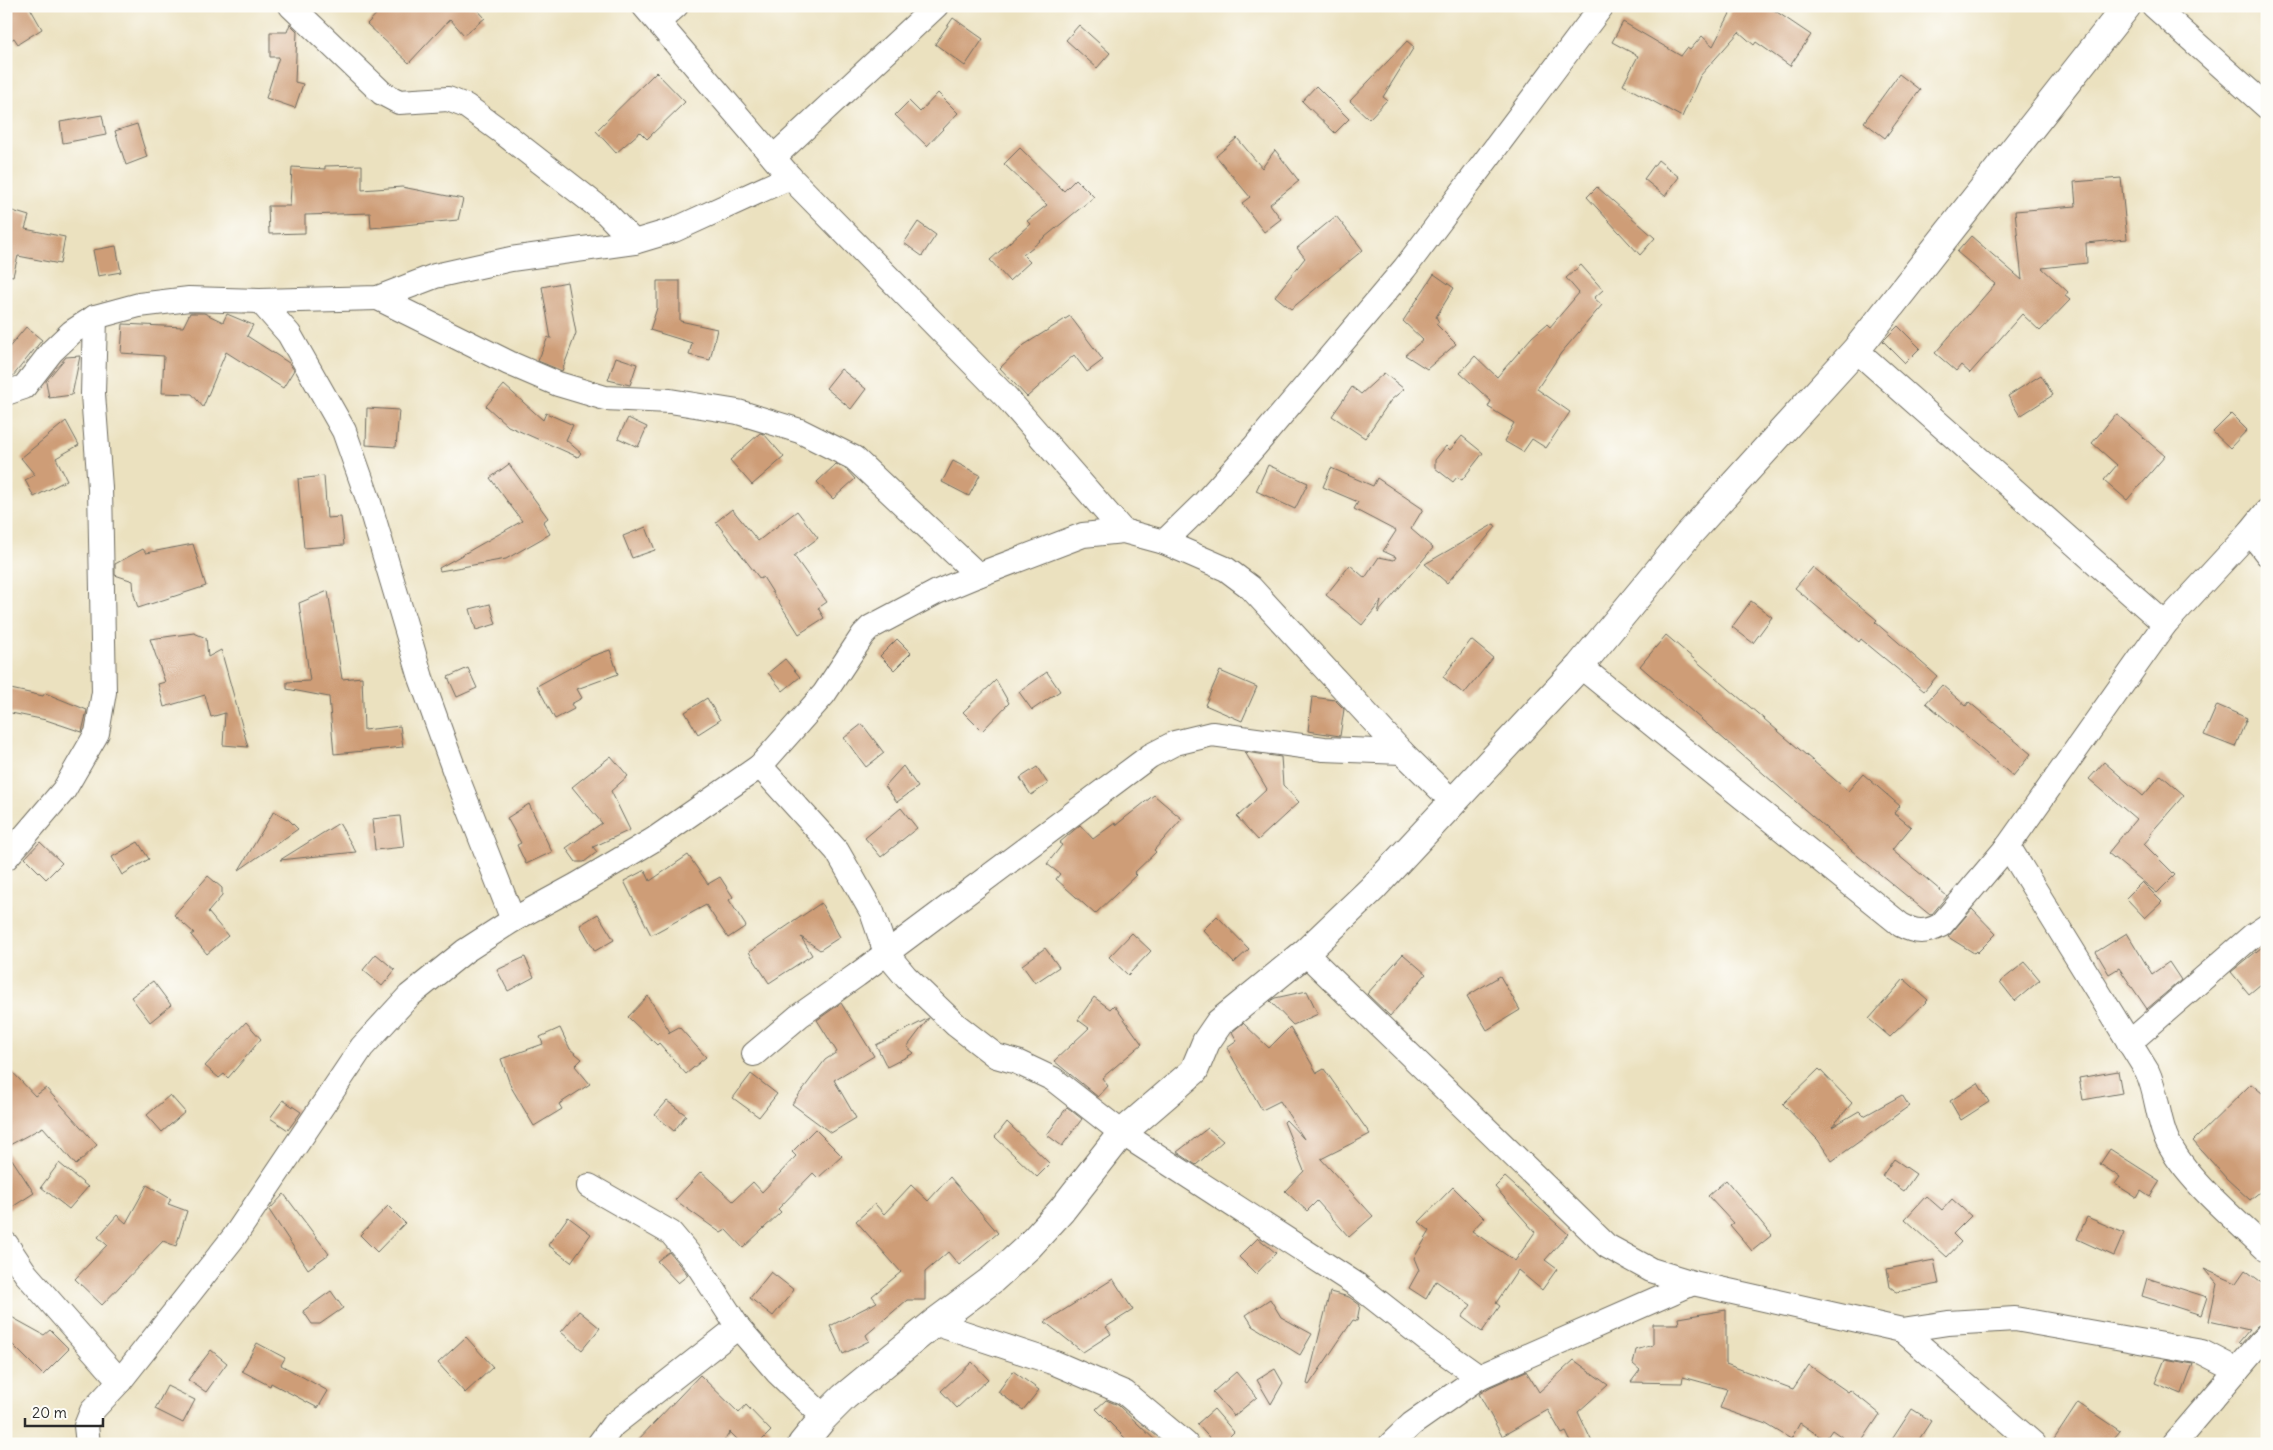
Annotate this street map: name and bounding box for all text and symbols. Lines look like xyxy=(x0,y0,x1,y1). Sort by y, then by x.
scale bar xyxy=(25,1395,102,1427)
text: 20 m xyxy=(32,1403,67,1422)

